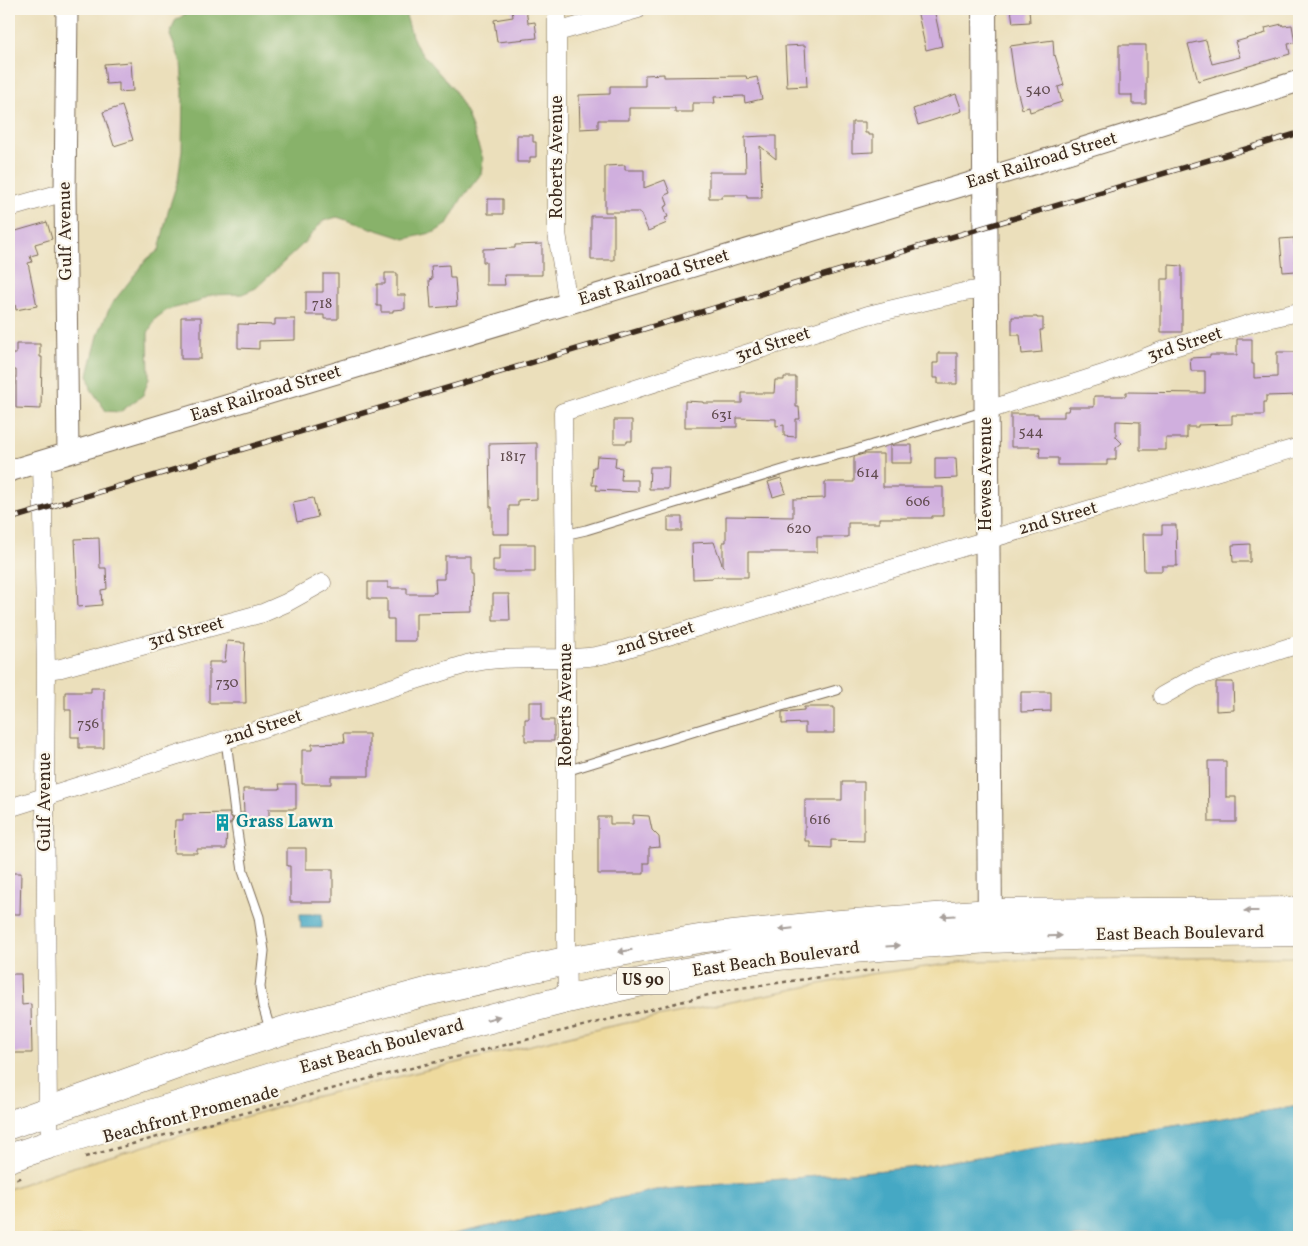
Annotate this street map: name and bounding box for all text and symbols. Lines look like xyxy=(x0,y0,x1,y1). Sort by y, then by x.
house number: 540 xyxy=(1026,80,1050,101)
street label: Roberts Avenue xyxy=(545,95,570,219)
street label: East Railroad Street xyxy=(964,126,1120,196)
street label: Gulf Avenue xyxy=(53,181,79,281)
street label: East Railroad Street xyxy=(576,243,732,313)
house number: 718 xyxy=(312,294,332,315)
street label: 3rd Street xyxy=(732,321,814,369)
street label: 3rd Street xyxy=(1144,321,1226,369)
street label: East Railroad Street xyxy=(188,359,344,429)
house number: 631 xyxy=(712,405,732,426)
street label: Hewes Avenue xyxy=(974,417,999,531)
house number: 544 xyxy=(1018,422,1044,443)
house number: 1817 xyxy=(500,447,526,468)
house number: 614 xyxy=(857,463,879,484)
house number: 606 xyxy=(906,492,930,513)
street label: 2nd Street xyxy=(1015,496,1101,542)
house number: 620 xyxy=(787,519,811,540)
street label: 3rd Street xyxy=(145,611,227,655)
street label: 2nd Street xyxy=(612,615,698,663)
street label: Roberts Avenue xyxy=(554,643,579,767)
house number: 730 xyxy=(215,673,239,694)
street label: 2nd Street xyxy=(220,704,306,752)
house number: 756 xyxy=(77,714,99,735)
street label: Gulf Avenue xyxy=(33,752,58,852)
place label: Grass Lawn xyxy=(236,810,334,835)
house number: 616 xyxy=(809,810,831,831)
building icon: Grass Lawn xyxy=(212,812,232,832)
one-way arrow xyxy=(1242,908,1258,916)
one-way arrow xyxy=(940,913,956,921)
street label: East Beach Boulevard xyxy=(1095,920,1265,948)
one-way arrow xyxy=(778,925,794,933)
one-way arrow xyxy=(1047,932,1063,940)
street label: East Beach Boulevard xyxy=(691,936,861,984)
one-way arrow xyxy=(885,941,901,949)
one-way arrow xyxy=(617,948,633,956)
road number: US 90 xyxy=(617,968,669,994)
street label: East Beach Boulevard xyxy=(297,1013,467,1081)
one-way arrow xyxy=(485,1014,500,1022)
street label: Beachfront Promenade xyxy=(100,1079,282,1151)

